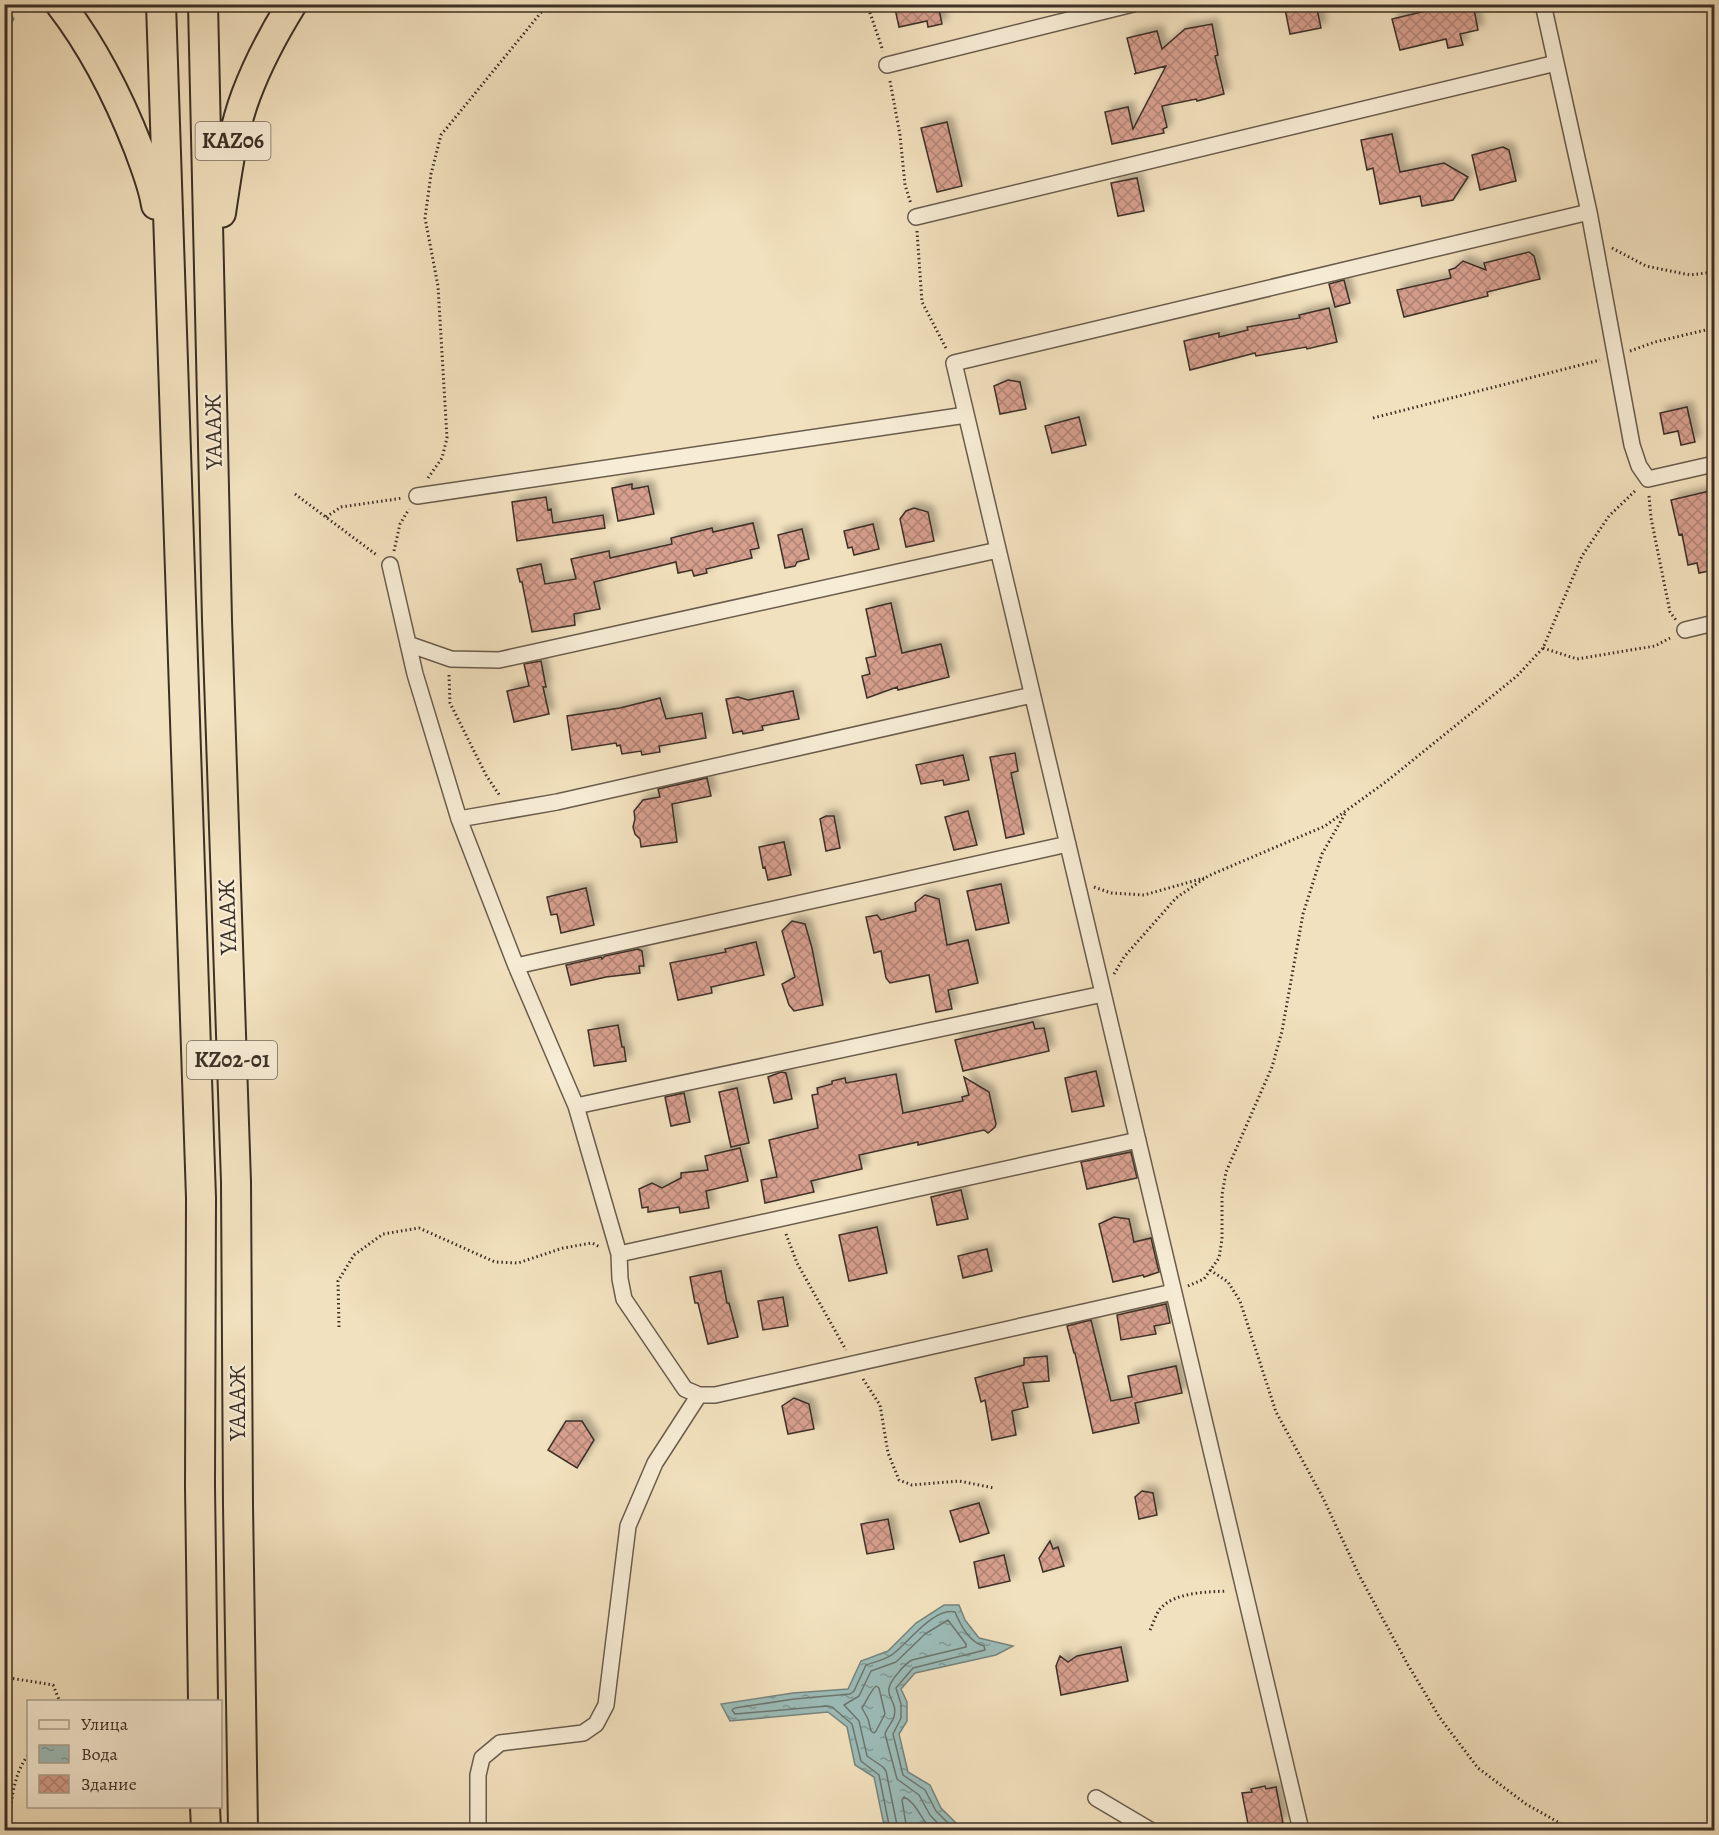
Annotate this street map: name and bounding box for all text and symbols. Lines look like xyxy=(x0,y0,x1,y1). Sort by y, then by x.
road number: KАZ06 xyxy=(196,122,270,160)
street label: ҮАААЖ xyxy=(196,394,230,471)
street label: ҮАААЖ xyxy=(210,879,244,956)
road number: KZ02-01 xyxy=(187,1041,277,1079)
street label: ҮАААЖ xyxy=(221,1365,253,1442)
legend xyxy=(27,1700,222,1808)
text: Улица xyxy=(81,1712,129,1736)
text: Вода xyxy=(81,1742,119,1766)
text: Здание xyxy=(81,1772,137,1796)

